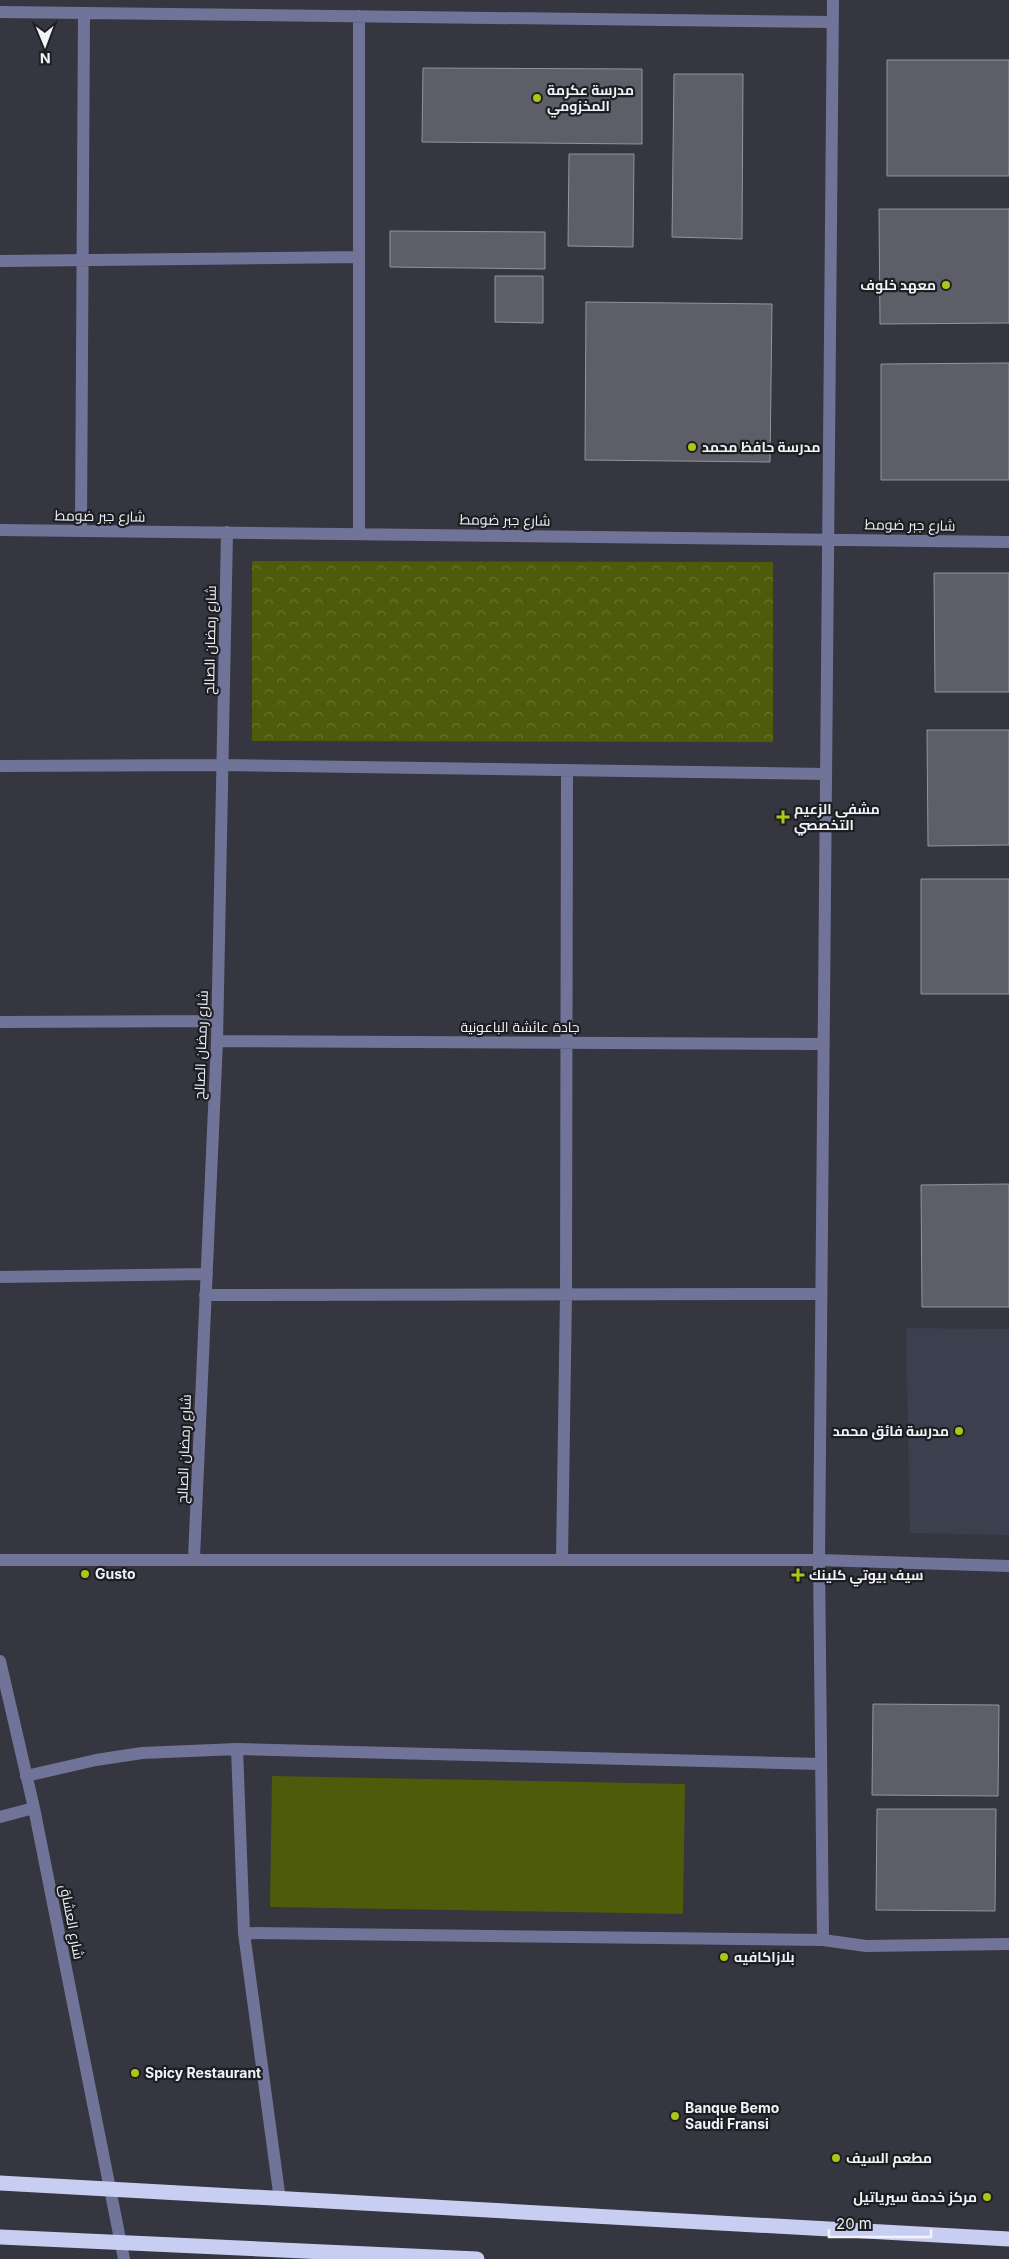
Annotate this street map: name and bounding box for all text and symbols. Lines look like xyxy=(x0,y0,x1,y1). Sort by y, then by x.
north arrow xyxy=(20,20,70,70)
text: N xyxy=(40,50,51,67)
place label: مدرسة عكرمة المخزومي xyxy=(547,81,634,118)
marker: مدرسة عكرمة المخزومي xyxy=(531,92,543,104)
place label: معهد خلوف xyxy=(860,276,936,294)
marker: معهد خلوف xyxy=(940,279,952,291)
place label: مدرسة حافظ محمد xyxy=(702,438,820,455)
marker: مدرسة حافظ محمد xyxy=(686,441,698,453)
street label: شارع جبر ضومط xyxy=(54,506,146,526)
street label: شارع جبر ضومط xyxy=(459,510,551,530)
street label: شارع جبر ضومط xyxy=(864,515,956,535)
street label: شارع رمضان الصالح xyxy=(200,585,220,695)
place label: مشفى الزعيم التخصصي xyxy=(794,800,880,836)
marker: مشفى الزعيم التخصصي xyxy=(776,810,790,824)
street label: شارع رمضان الصالح xyxy=(190,990,212,1100)
street label: جادة عائشة الباعونية xyxy=(460,1018,580,1035)
street label: شارع رمضان الصالح xyxy=(173,1394,195,1504)
place label: مدرسة فائق محمد xyxy=(833,1422,949,1440)
marker: مدرسة فائق محمد xyxy=(953,1425,965,1437)
place label: Gusto xyxy=(95,1565,136,1582)
place label: سيف بيوتي كلينك xyxy=(809,1566,924,1587)
marker: Gusto xyxy=(79,1568,91,1580)
marker: سيف بيوتي كلينك xyxy=(791,1568,805,1582)
street label: شارع العشاق xyxy=(56,1883,88,1961)
place label: بلازاكافيه xyxy=(734,1948,795,1966)
marker: بلازاكافيه xyxy=(718,1951,730,1963)
place label: Spicy Restaurant xyxy=(145,2064,261,2081)
marker: Spicy Restaurant xyxy=(129,2067,141,2079)
place label: Banque Bemo Saudi Fransi xyxy=(685,2099,780,2132)
marker: Banque Bemo Saudi Fransi xyxy=(669,2110,681,2122)
place label: مطعم السيف xyxy=(846,2149,932,2168)
marker: مطعم السيف xyxy=(830,2152,842,2164)
place label: مركز خدمة سيرياتيل xyxy=(853,2188,977,2206)
marker: مركز خدمة سيرياتيل xyxy=(981,2191,993,2203)
scale bar xyxy=(829,2206,932,2238)
text: 20 m xyxy=(836,2214,872,2233)

